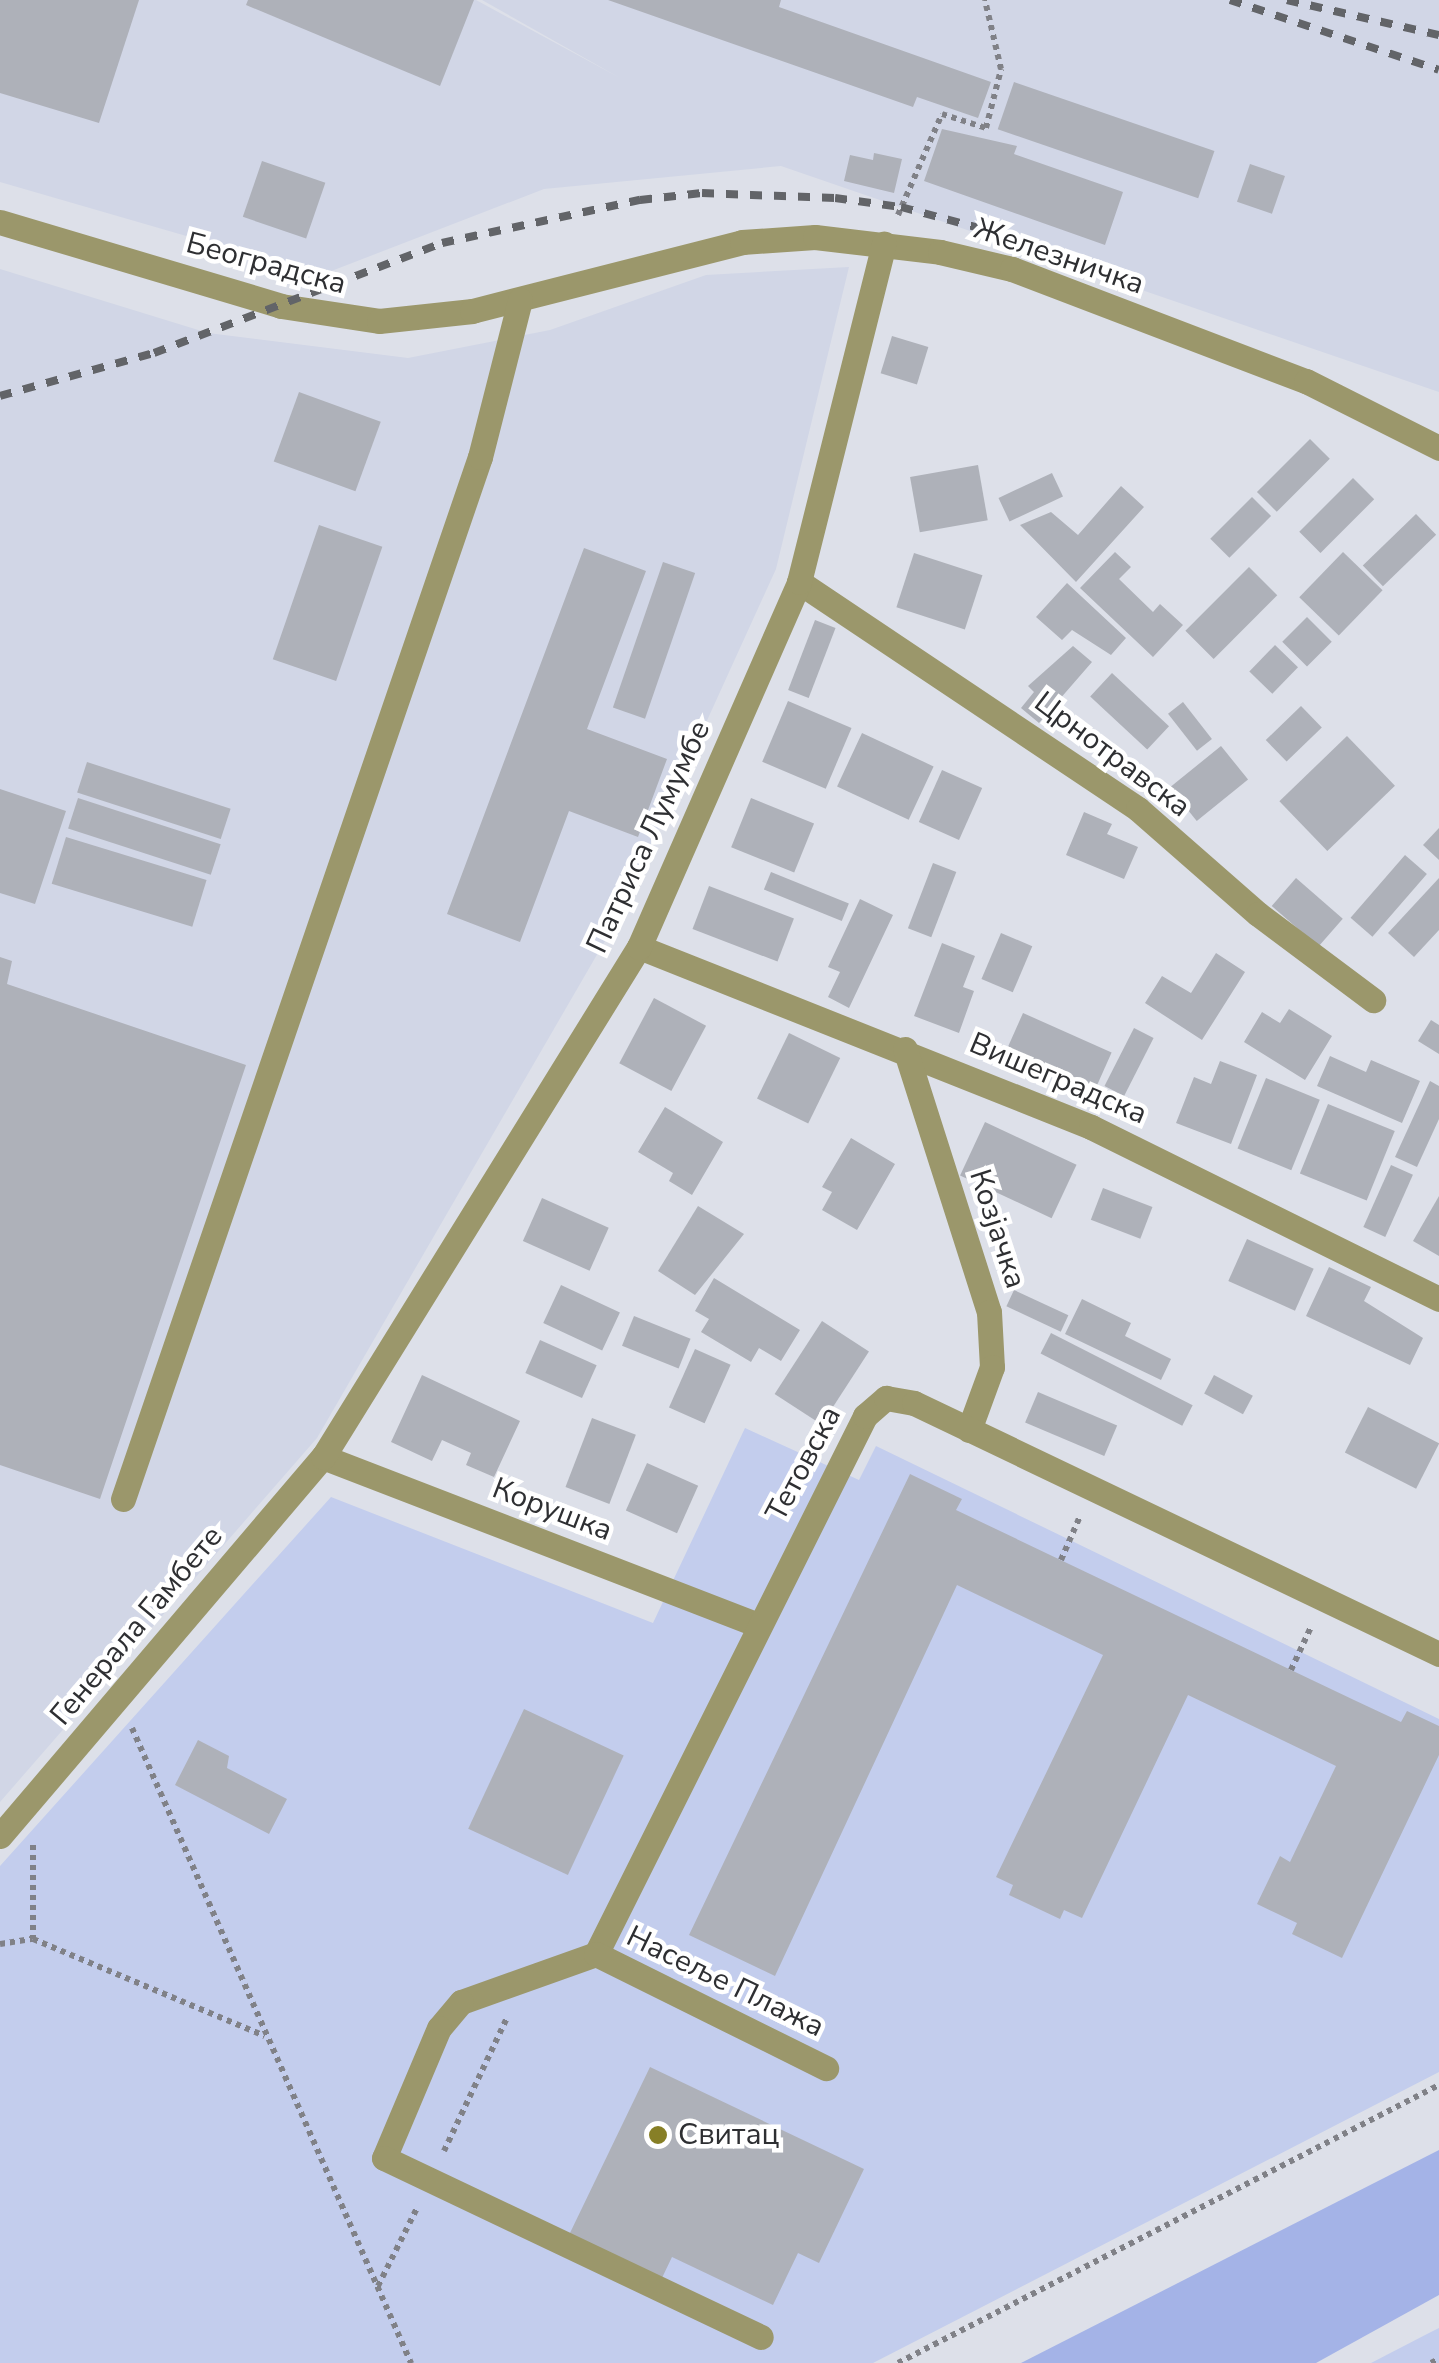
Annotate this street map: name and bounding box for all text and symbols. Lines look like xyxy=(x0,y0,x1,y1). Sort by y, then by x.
street label: Железничка xyxy=(969,211,1149,303)
street label: Београдска xyxy=(182,225,350,303)
street label: Црнотравска xyxy=(1027,685,1197,825)
street label: Патриса Лумумбе xyxy=(579,715,719,959)
street label: Вишеградска xyxy=(964,1026,1152,1132)
street label: Козјачка xyxy=(961,1165,1033,1293)
street label: Тетовска xyxy=(759,1400,849,1528)
street label: Корушка xyxy=(487,1471,617,1549)
street label: Генерала Гамбете xyxy=(43,1519,231,1733)
street label: Насеље Плажа xyxy=(620,1919,830,2045)
place label: Свитац xyxy=(678,2117,780,2153)
marker: Свитац xyxy=(647,2124,669,2146)

